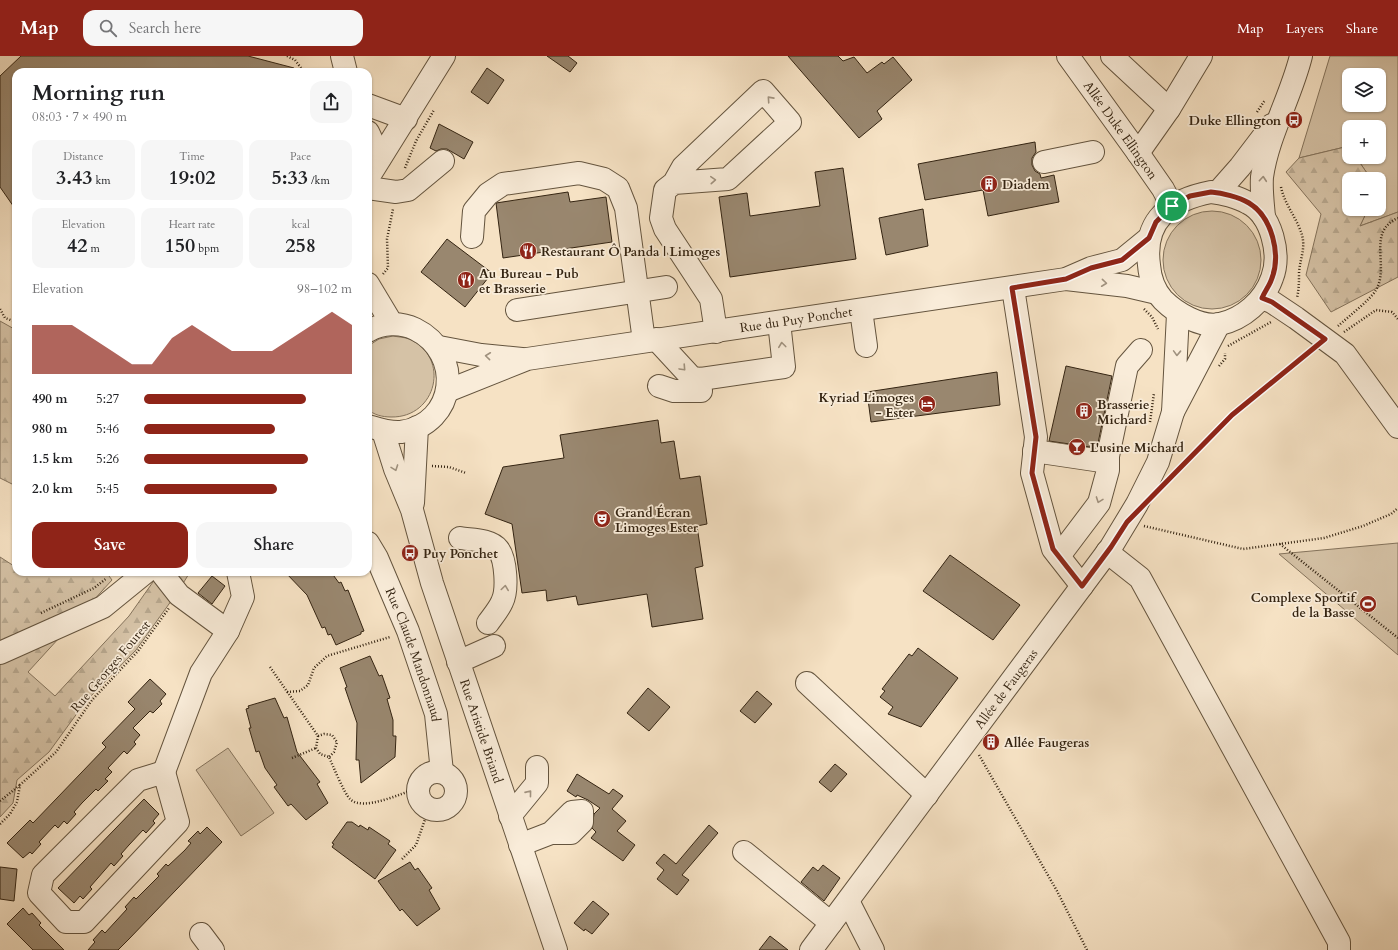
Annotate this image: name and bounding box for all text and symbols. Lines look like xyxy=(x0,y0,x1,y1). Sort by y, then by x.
search box xyxy=(83,10,363,46)
text: Map xyxy=(20,15,59,41)
icon: search xyxy=(97,17,119,39)
text: Search here xyxy=(129,18,201,38)
text: Map xyxy=(1237,19,1264,38)
text: Layers xyxy=(1286,19,1324,38)
text: Share xyxy=(1346,19,1378,38)
map controls xyxy=(1342,68,1386,216)
button: layers xyxy=(1342,68,1386,112)
text: Morning run xyxy=(32,78,165,108)
street label: Allée Duke Ellington xyxy=(1079,78,1162,184)
button: share xyxy=(310,81,352,123)
one-way arrow xyxy=(767,96,775,104)
text: 08:03 · 7 × 490 m xyxy=(32,108,127,126)
bus stop icon: Duke Ellington xyxy=(1284,110,1304,130)
place label: Duke Ellington xyxy=(1189,112,1282,130)
button: + xyxy=(1342,120,1386,164)
text: Distance xyxy=(63,149,103,164)
text: Time xyxy=(179,149,205,164)
text: Pace xyxy=(290,149,311,164)
text: 3.43 xyxy=(56,164,93,191)
text: 19:02 xyxy=(169,164,215,191)
text: 5:33 xyxy=(272,164,308,191)
button: − xyxy=(1342,172,1386,216)
text: km xyxy=(93,173,111,188)
text: /km xyxy=(308,173,330,188)
building icon: Diadem xyxy=(979,174,999,194)
one-way arrow xyxy=(710,176,716,185)
place label: Diadem xyxy=(1002,176,1050,194)
one-way arrow xyxy=(1259,176,1268,182)
pin xyxy=(1155,189,1189,223)
icon: arrive xyxy=(1161,195,1183,217)
text: Elevation xyxy=(61,217,105,232)
text: Heart rate xyxy=(169,217,215,232)
text: kcal xyxy=(291,217,310,232)
text: 42 xyxy=(67,232,87,259)
text: 150 xyxy=(165,232,195,259)
text: 258 xyxy=(285,232,316,259)
text: m xyxy=(87,241,100,256)
text: bpm xyxy=(195,241,219,256)
restaurant icon: Restaurant Ô Panda | Limoges xyxy=(518,241,538,261)
place label: Restaurant Ô Panda | Limoges xyxy=(541,243,721,261)
place label: Au Bureau - Pub et Brasserie xyxy=(479,265,579,298)
restaurant icon: Au Bureau - Pub et Brasserie xyxy=(456,270,476,290)
one-way arrow xyxy=(1101,279,1107,288)
text: Elevation xyxy=(32,280,84,298)
text: 98–102 m xyxy=(297,280,352,298)
street label: Rue du Puy Ponchet xyxy=(739,303,854,337)
one-way arrow xyxy=(778,342,787,348)
one-way arrow xyxy=(1173,350,1181,356)
one-way arrow xyxy=(485,351,491,360)
one-way arrow xyxy=(678,363,685,371)
place label: Kyriad Limoges - Ester xyxy=(819,389,915,422)
text: 490 m xyxy=(32,390,67,408)
text: 5:27 xyxy=(96,390,119,408)
hotel icon: Kyriad Limoges - Ester xyxy=(917,394,937,414)
place label: Brasserie Michard xyxy=(1097,396,1149,429)
building icon: Brasserie Michard xyxy=(1074,401,1094,421)
text: 980 m xyxy=(32,420,67,438)
text: 5:46 xyxy=(96,420,119,438)
bar icon: L'usine Michard xyxy=(1067,437,1087,457)
place label: L'usine Michard xyxy=(1090,439,1184,457)
text: 1.5 km xyxy=(32,450,73,468)
text: 5:26 xyxy=(96,450,119,468)
one-way arrow xyxy=(390,465,398,472)
text: 2.0 km xyxy=(32,480,73,498)
text: 5:45 xyxy=(96,480,119,498)
one-way arrow xyxy=(1096,497,1104,504)
place label: Grand Écran Limoges Ester xyxy=(615,504,699,537)
theatre icon: Grand Écran Limoges Ester xyxy=(592,509,612,529)
button: Save xyxy=(32,522,188,568)
button: Share xyxy=(196,522,352,568)
bus stop icon: Puy Ponchet xyxy=(400,543,420,563)
place label: Puy Ponchet xyxy=(423,545,498,563)
street label: Rue Claude Mandonnaud xyxy=(381,585,445,722)
one-way arrow xyxy=(500,585,509,591)
place label: Complexe Sportif de la Basse xyxy=(1251,589,1358,622)
sports icon: Complexe Sportif de la Basse xyxy=(1358,594,1378,614)
street label: Rue Georges Fourest xyxy=(67,617,155,717)
street label: Allée de Faugeras xyxy=(971,645,1042,733)
street label: Rue Aristide Briand xyxy=(455,677,507,786)
building icon: Allée Faugeras xyxy=(981,732,1001,752)
place label: Allée Faugeras xyxy=(1004,734,1089,752)
one-way arrow xyxy=(524,791,531,798)

